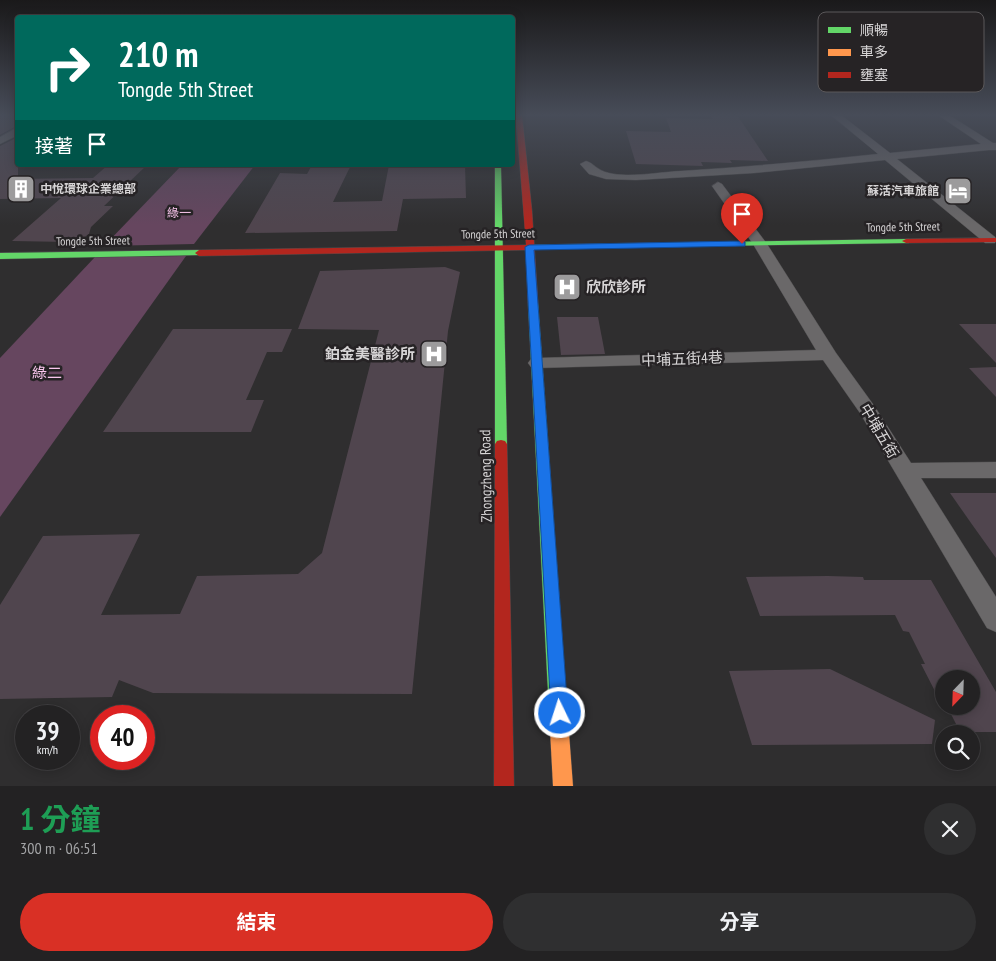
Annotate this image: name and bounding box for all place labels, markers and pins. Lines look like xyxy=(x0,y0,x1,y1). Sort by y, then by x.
building icon: 中悅環球企業總部 xyxy=(6,174,36,204)
hotel icon: 蘇活汽車旅館 xyxy=(943,176,973,206)
place label: 中悅環球企業總部 xyxy=(40,181,136,196)
place label: 蘇活汽車旅館 xyxy=(867,183,939,198)
pin xyxy=(721,193,763,244)
hospital icon: 欣欣診所 xyxy=(552,272,582,302)
place label: 欣欣診所 xyxy=(586,277,646,296)
hospital icon: 鉑金美醫診所 xyxy=(419,339,449,369)
place label: 鉑金美醫診所 xyxy=(325,344,415,363)

